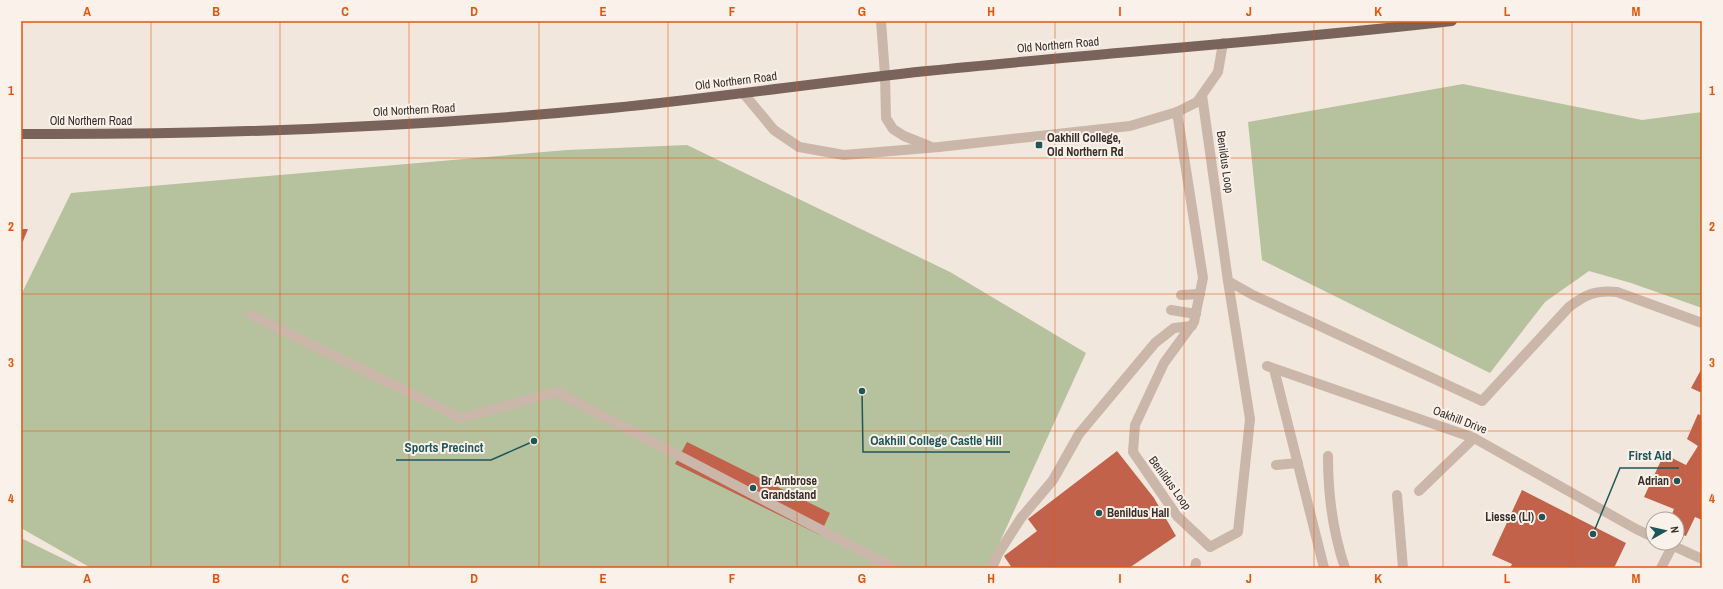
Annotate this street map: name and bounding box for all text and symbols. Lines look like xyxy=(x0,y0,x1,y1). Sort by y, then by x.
text: A xyxy=(83,3,91,20)
text: B xyxy=(212,3,220,20)
text: C xyxy=(341,3,349,20)
text: D xyxy=(470,3,478,20)
text: E xyxy=(599,3,607,20)
text: F xyxy=(729,3,736,20)
text: G xyxy=(858,3,866,20)
text: H xyxy=(987,3,995,20)
text: I xyxy=(1119,3,1122,20)
text: J xyxy=(1246,3,1252,20)
text: K xyxy=(1374,3,1382,20)
text: L xyxy=(1504,3,1511,20)
text: M xyxy=(1632,3,1641,20)
street label: Old Northern Road xyxy=(1016,33,1100,57)
street label: Old Northern Road xyxy=(694,68,778,94)
text: 1 xyxy=(8,82,14,99)
text: 1 xyxy=(1709,82,1715,99)
street label: Old Northern Road xyxy=(372,100,456,120)
street label: Old Northern Road xyxy=(50,113,132,129)
place label: Oakhill College, Old Northern Rd xyxy=(1047,130,1124,160)
street label: Benildus Loop xyxy=(1213,130,1237,194)
marker: Oakhill College, Old Northern Rd xyxy=(1034,140,1044,150)
text: 2 xyxy=(8,218,14,235)
text: 2 xyxy=(1709,218,1715,235)
text: 3 xyxy=(8,354,14,371)
text: 3 xyxy=(1709,354,1715,371)
street label: Oakhill Drive xyxy=(1431,402,1489,438)
callout: Oakhill College Castle Hill xyxy=(863,427,1010,452)
text: Oakhill College Castle Hill xyxy=(870,432,1002,449)
callout: Sports Precinct xyxy=(396,435,491,460)
text: Sports Precinct xyxy=(405,439,484,456)
callout: First Aid xyxy=(1620,443,1679,468)
text: First Aid xyxy=(1629,447,1671,464)
street label: Benildus Loop xyxy=(1145,453,1195,513)
place label: Br Ambrose Grandstand xyxy=(761,473,817,503)
place label: Adrian xyxy=(1638,473,1669,489)
marker: Adrian xyxy=(1672,476,1682,486)
marker: Br Ambrose Grandstand xyxy=(748,483,758,493)
text: 4 xyxy=(8,490,14,507)
text: 4 xyxy=(1709,490,1715,507)
place label: Benildus Hall xyxy=(1107,505,1170,521)
marker: Benildus Hall xyxy=(1094,508,1104,518)
place label: Liesse (LI) xyxy=(1485,509,1534,525)
north arrow xyxy=(1645,511,1685,551)
marker: Liesse (LI) xyxy=(1537,512,1547,522)
text: N xyxy=(1668,525,1682,534)
text: A xyxy=(83,570,91,587)
text: B xyxy=(212,570,220,587)
text: C xyxy=(341,570,349,587)
text: D xyxy=(470,570,478,587)
text: E xyxy=(599,570,607,587)
text: F xyxy=(729,570,736,587)
text: G xyxy=(858,570,866,587)
text: H xyxy=(987,570,995,587)
text: I xyxy=(1119,570,1122,587)
text: J xyxy=(1246,570,1252,587)
text: K xyxy=(1374,570,1382,587)
text: L xyxy=(1504,570,1511,587)
text: M xyxy=(1632,570,1641,587)

